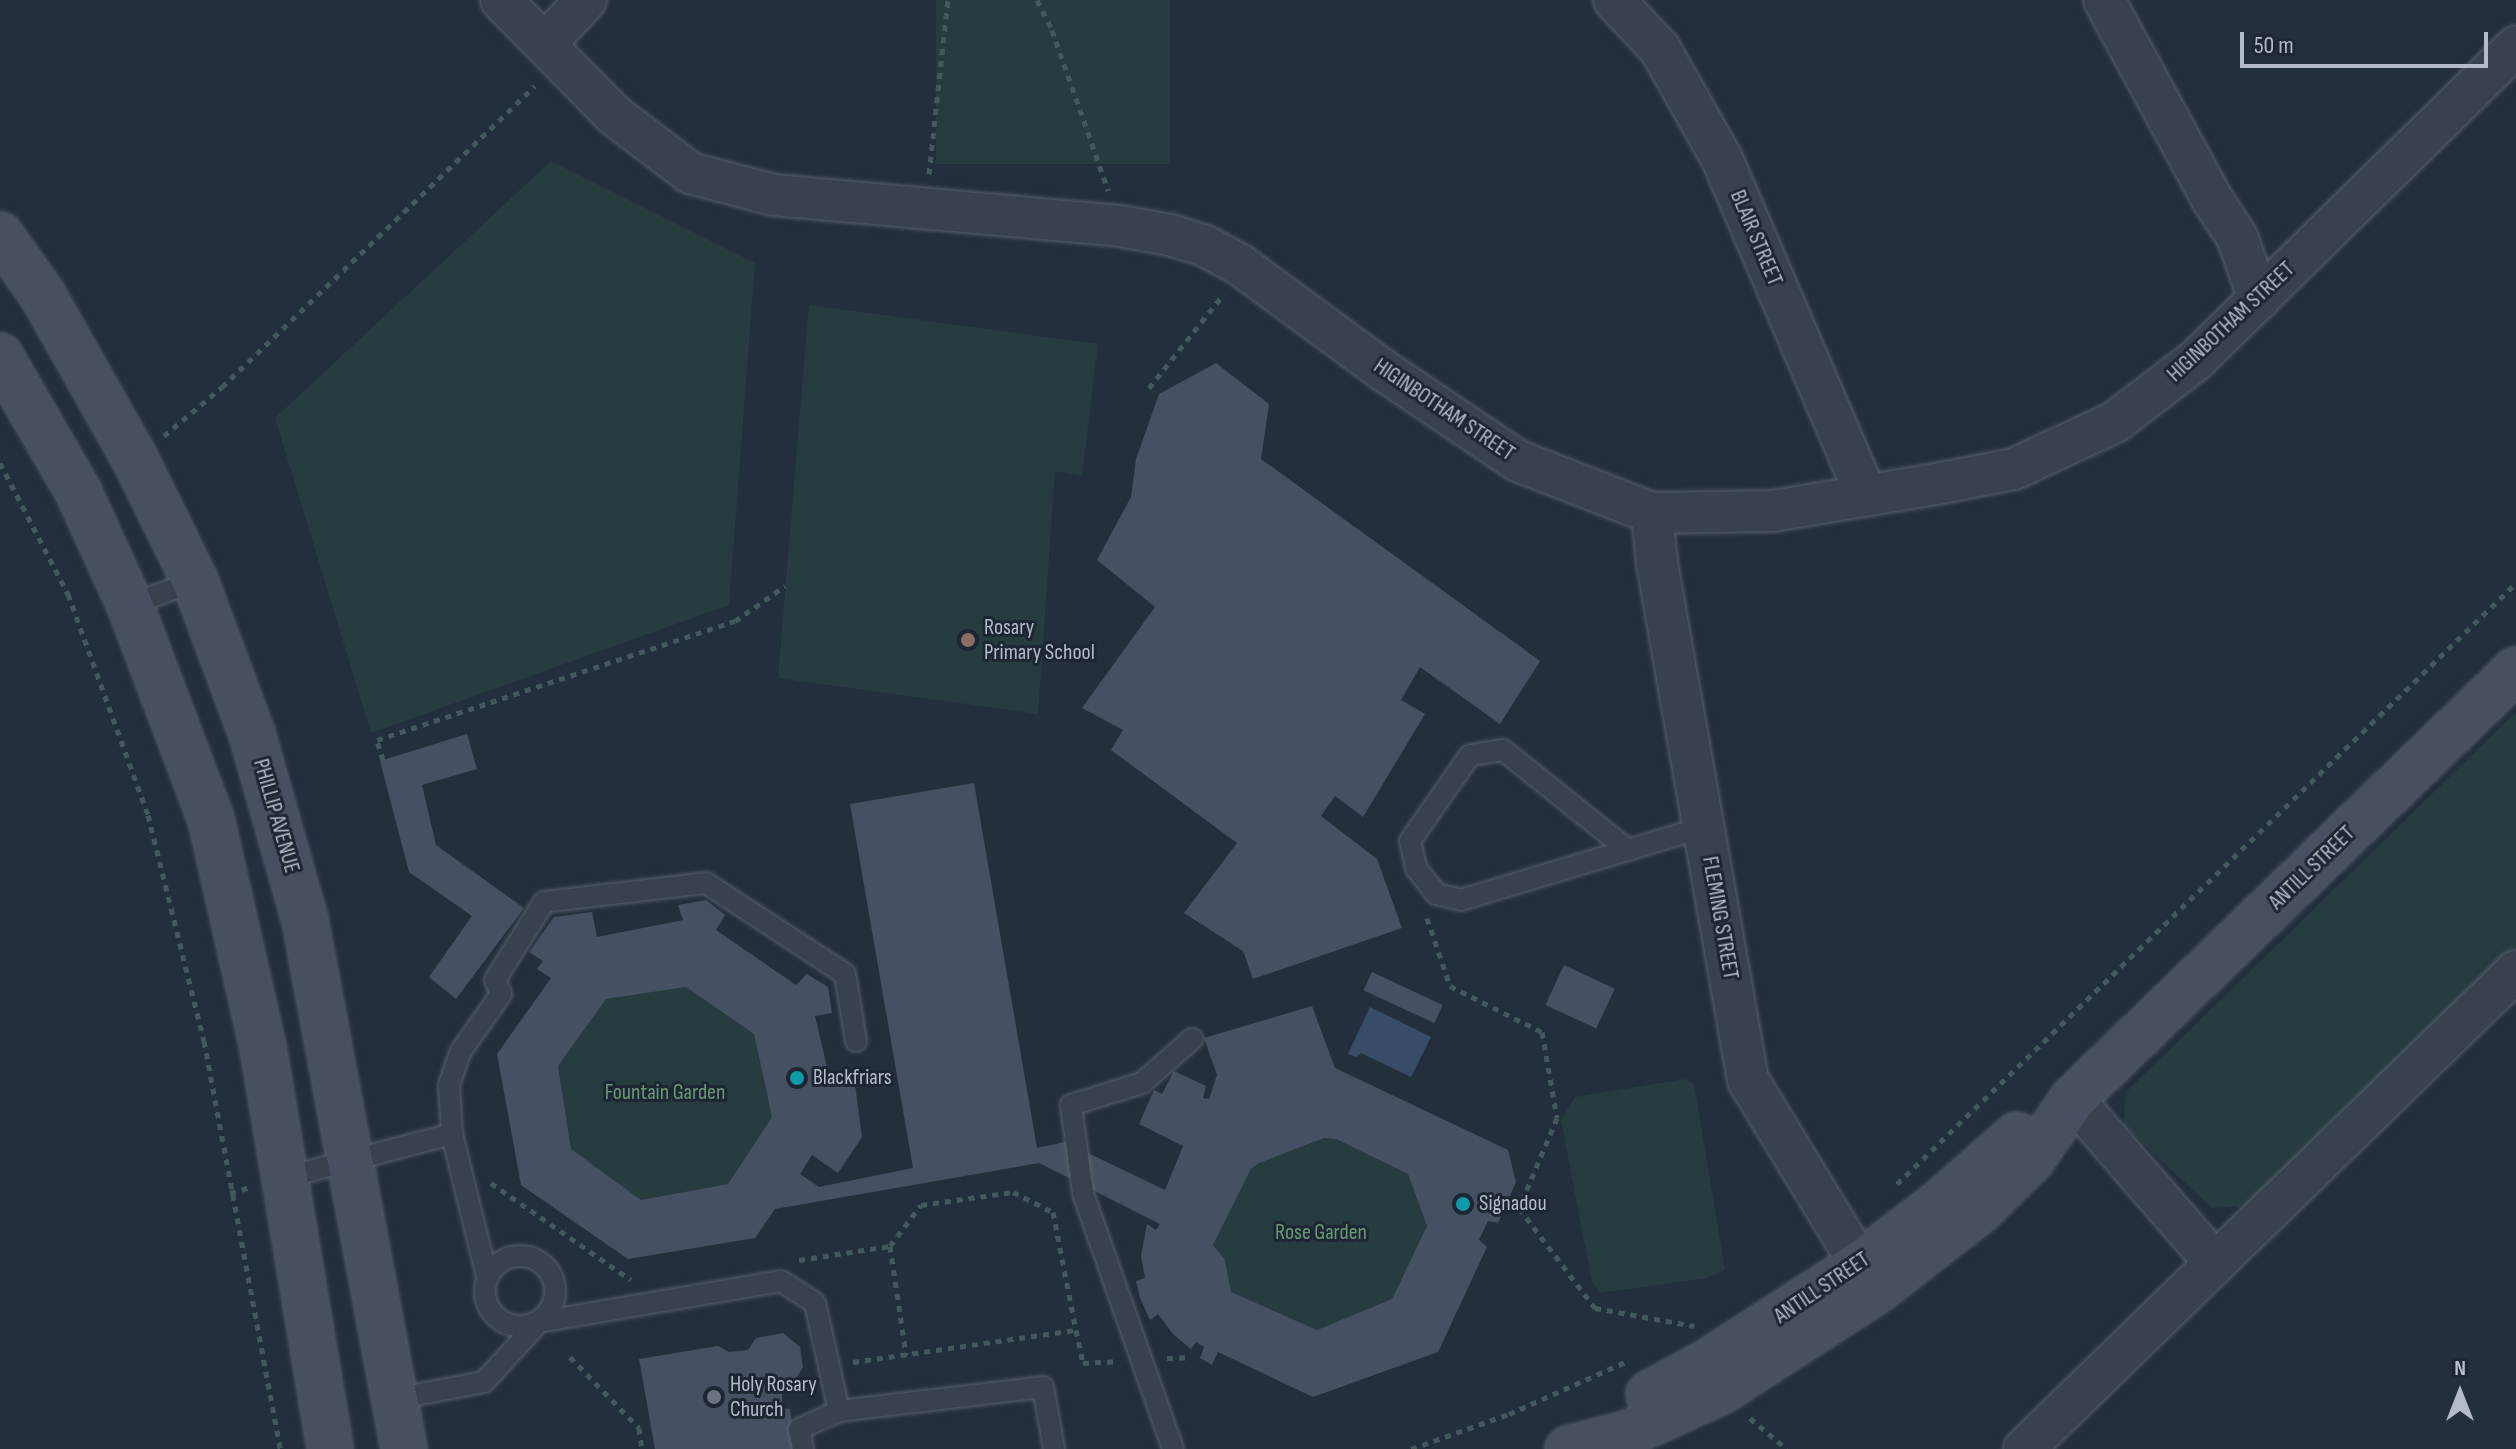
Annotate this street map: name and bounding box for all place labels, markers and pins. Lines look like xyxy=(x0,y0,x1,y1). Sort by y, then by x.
place label: Rosary Primary School xyxy=(984,614,1095,666)
marker: Rosary Primary School xyxy=(959,631,977,649)
place label: Blackfriars xyxy=(813,1065,892,1091)
marker: Blackfriars xyxy=(788,1069,806,1087)
place label: Signadou xyxy=(1479,1191,1547,1217)
marker: Signadou xyxy=(1454,1195,1472,1213)
place label: Holy Rosary Church xyxy=(730,1371,817,1422)
marker: Holy Rosary Church xyxy=(705,1388,723,1406)

